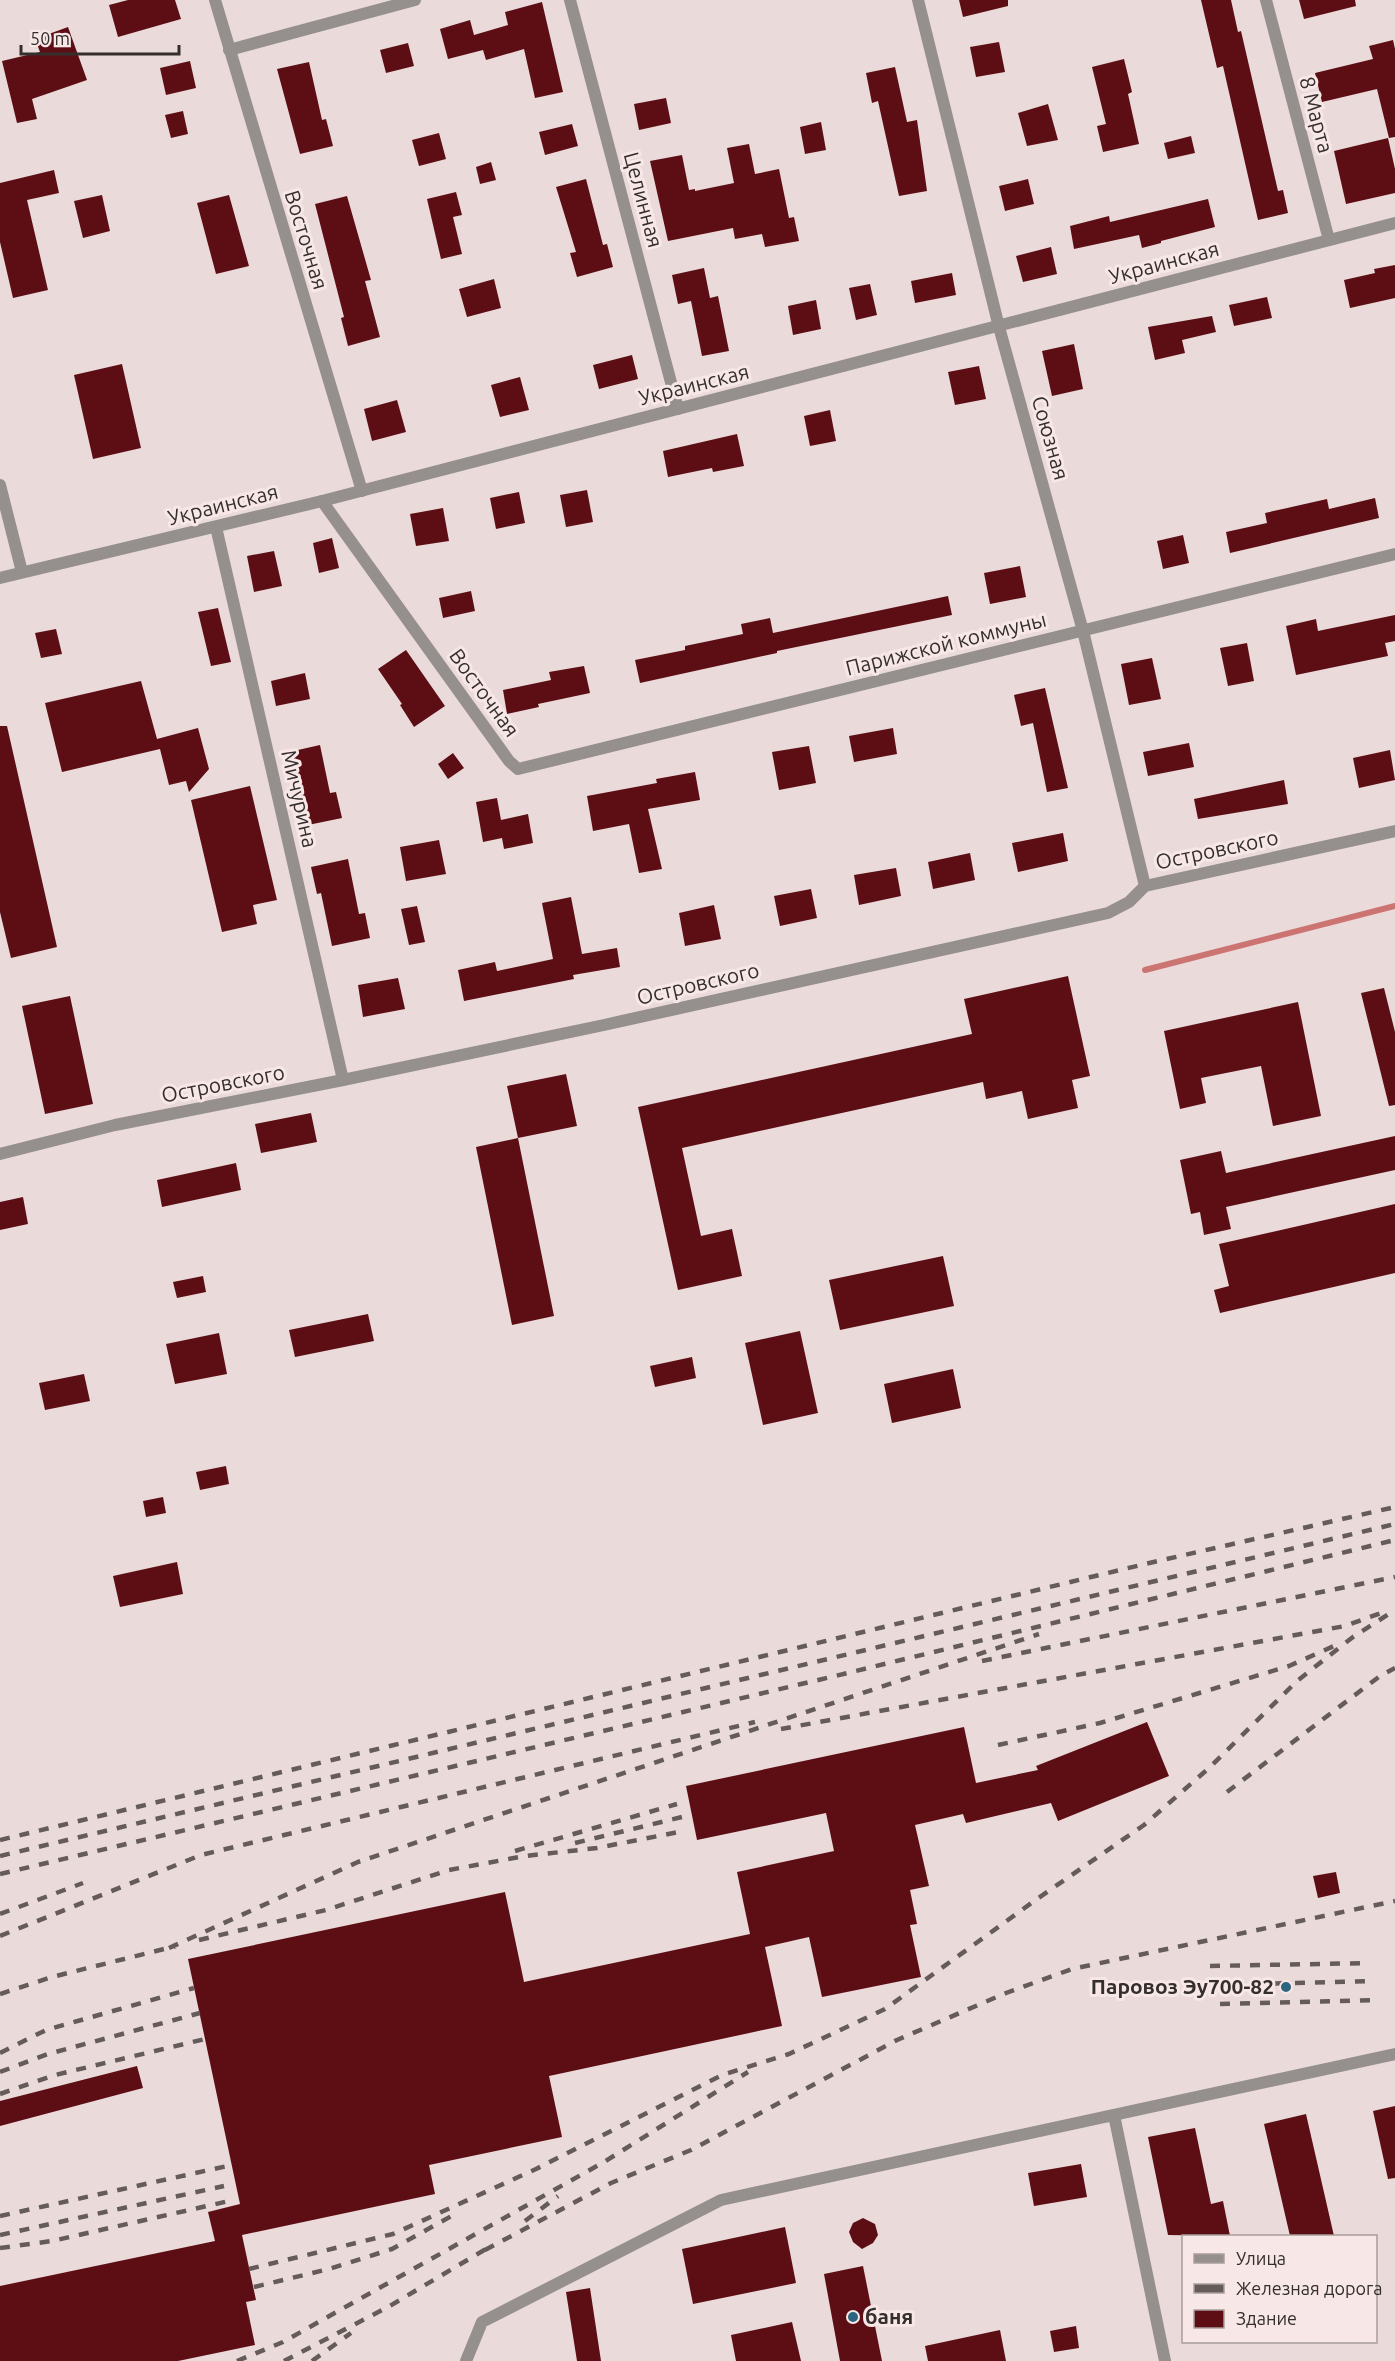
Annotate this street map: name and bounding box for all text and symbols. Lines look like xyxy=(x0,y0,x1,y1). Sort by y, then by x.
scale bar xyxy=(21,18,178,56)
text: 50 m xyxy=(30,28,70,48)
street label: 8 Марта xyxy=(1295,74,1339,156)
street label: Целинная xyxy=(620,149,668,250)
street label: Восточная xyxy=(280,187,333,292)
street label: Украинская xyxy=(1106,236,1221,288)
street label: Украинская xyxy=(636,359,751,409)
street label: Союзная xyxy=(1028,393,1074,482)
street label: Украинская xyxy=(165,479,280,529)
street label: Парижской коммуны xyxy=(843,606,1049,680)
street label: Восточная xyxy=(445,644,525,741)
street label: Мичурина xyxy=(277,748,323,850)
street label: Островского xyxy=(1153,824,1280,874)
street label: Островского xyxy=(634,957,761,1009)
street label: Островского xyxy=(159,1059,286,1107)
place label: Паровоз Эу700-82 xyxy=(1091,1974,1274,1998)
marker: Паровоз Эу700-82 xyxy=(1279,1980,1293,1994)
legend xyxy=(1182,2235,1377,2343)
text: Улица xyxy=(1236,2248,1286,2268)
text: Железная дорога xyxy=(1236,2278,1383,2298)
place label: баня xyxy=(865,2304,913,2328)
text: Здание xyxy=(1236,2308,1297,2328)
marker: баня xyxy=(846,2310,860,2324)

